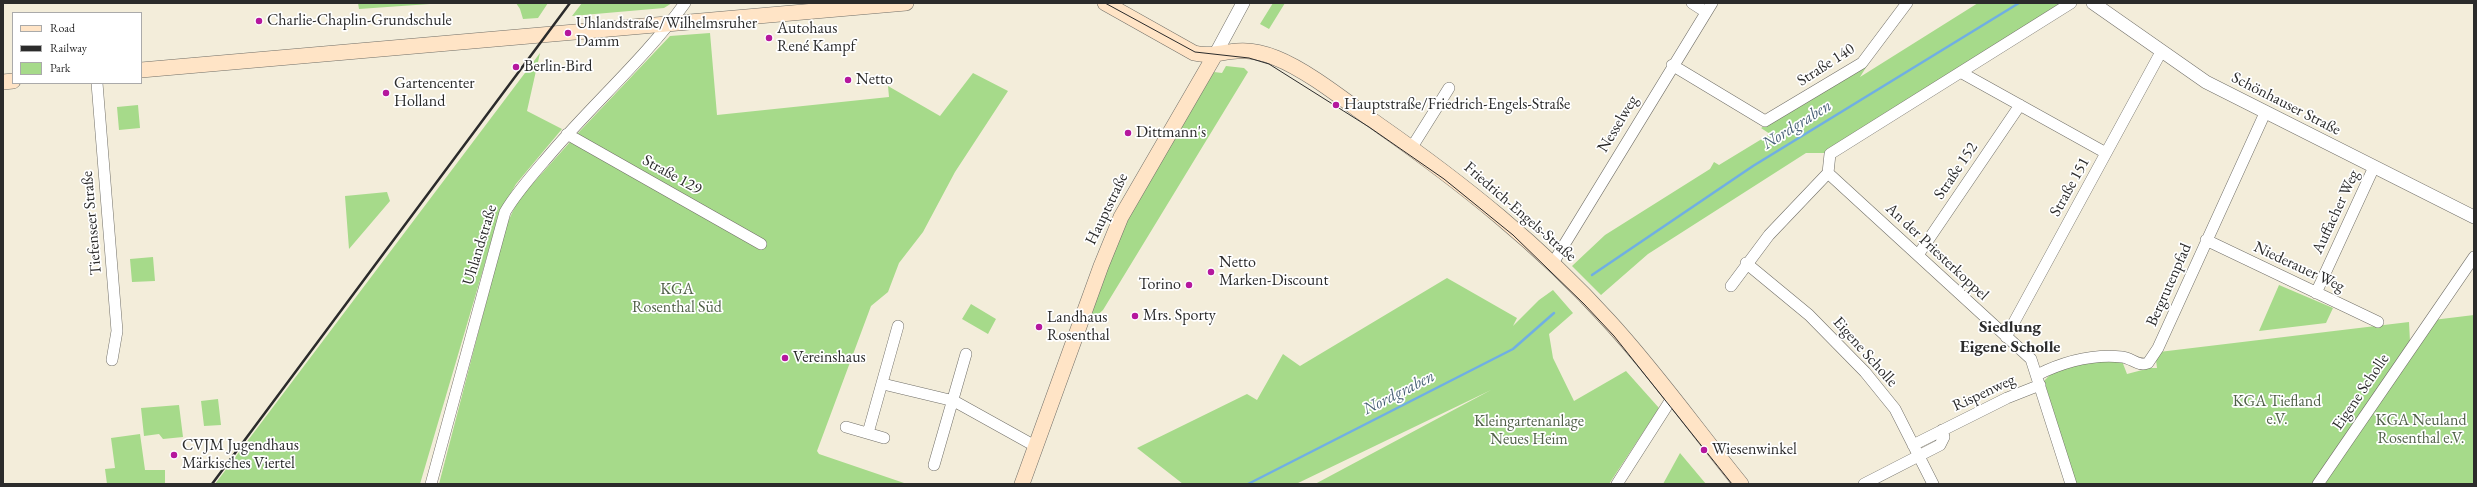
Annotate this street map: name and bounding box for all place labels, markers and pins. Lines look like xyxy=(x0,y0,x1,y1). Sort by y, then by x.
place label: Charlie-Chaplin-Grundschule xyxy=(267,11,452,31)
place label: Uhlandstraße/Wilhelmsruher Damm xyxy=(576,14,757,52)
marker: Charlie-Chaplin-Grundschule xyxy=(254,16,264,26)
place label: Autohaus René Kampf xyxy=(777,19,856,57)
marker: Uhlandstraße/Wilhelmsruher Damm xyxy=(563,28,573,38)
marker: Autohaus René Kampf xyxy=(764,33,774,43)
place label: Berlin-Bird xyxy=(524,57,592,77)
marker: Berlin-Bird xyxy=(511,62,521,72)
place label: Netto xyxy=(856,70,893,90)
place label: Gartencenter Holland xyxy=(394,74,475,112)
marker: Netto xyxy=(843,75,853,85)
marker: Gartencenter Holland xyxy=(381,88,391,98)
place label: Hauptstraße/Friedrich-Engels-Straße xyxy=(1344,95,1570,115)
marker: Hauptstraße/Friedrich-Engels-Straße xyxy=(1331,100,1341,110)
place label: Dittmann's xyxy=(1136,123,1206,143)
marker: Dittmann's xyxy=(1123,128,1133,138)
place label: Netto Marken-Discount xyxy=(1219,253,1329,291)
marker: Netto Marken-Discount xyxy=(1206,267,1216,277)
place label: Torino xyxy=(1138,275,1181,295)
marker: Torino xyxy=(1184,280,1194,290)
place label: Mrs. Sporty xyxy=(1143,306,1216,326)
place label: Landhaus Rosenthal xyxy=(1047,308,1110,346)
marker: Mrs. Sporty xyxy=(1130,311,1140,321)
marker: Landhaus Rosenthal xyxy=(1034,322,1044,332)
place label: Vereinshaus xyxy=(793,348,866,368)
marker: Vereinshaus xyxy=(780,353,790,363)
place label: CVJM Jugendhaus Märkisches Viertel xyxy=(182,436,299,474)
place label: Wiesenwinkel xyxy=(1712,440,1797,460)
marker: Wiesenwinkel xyxy=(1699,445,1709,455)
marker: CVJM Jugendhaus Märkisches Viertel xyxy=(169,450,179,460)

